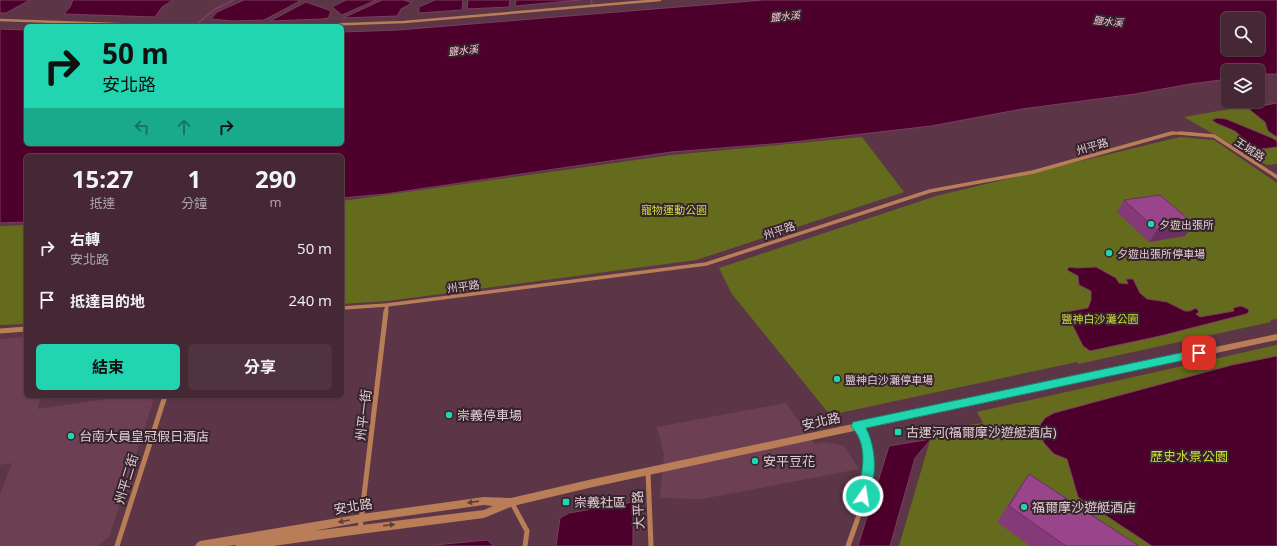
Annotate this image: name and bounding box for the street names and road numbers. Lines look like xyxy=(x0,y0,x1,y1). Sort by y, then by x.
street label: 州平路 xyxy=(1074,134,1110,158)
street label: 王城路 xyxy=(1232,134,1268,164)
street label: 州平路 xyxy=(761,218,797,242)
street label: 州平路 xyxy=(446,276,480,296)
street label: 州平一街 xyxy=(351,388,375,442)
street label: 安北路 xyxy=(800,408,842,434)
street label: 州平二街 xyxy=(110,451,142,507)
street label: 大平路 xyxy=(628,490,648,530)
street label: 安北路 xyxy=(332,494,374,518)

